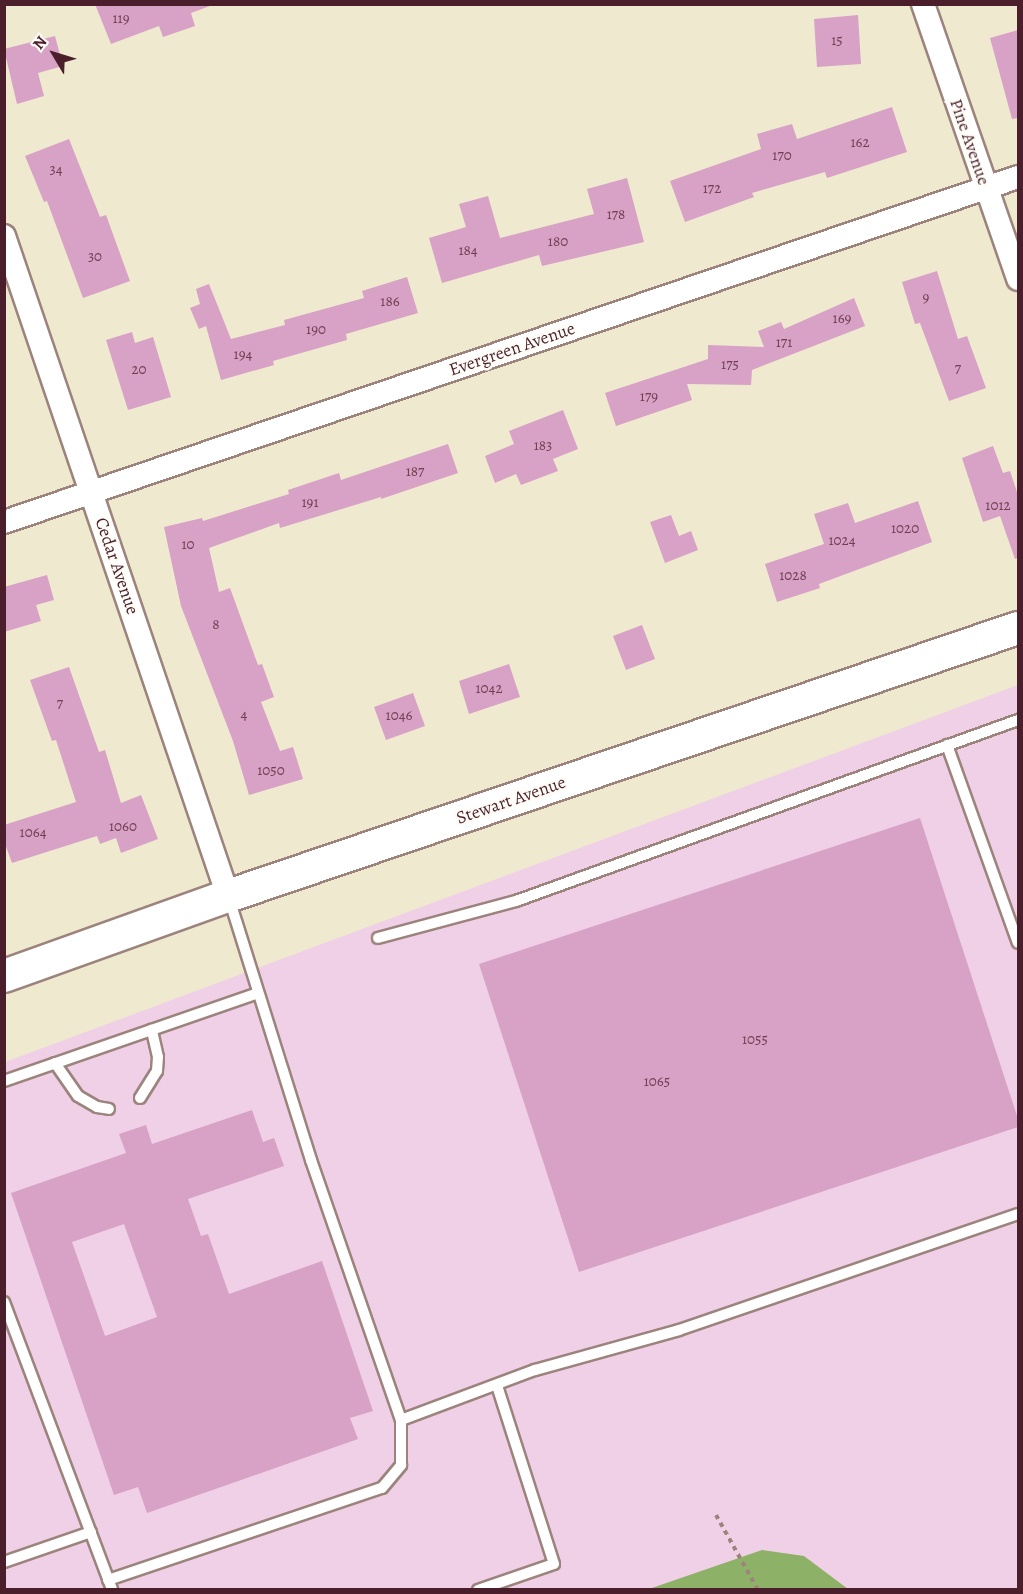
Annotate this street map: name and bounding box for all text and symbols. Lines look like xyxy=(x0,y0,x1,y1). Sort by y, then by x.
house number: 119 xyxy=(112,10,130,28)
north arrow xyxy=(24,24,84,84)
text: N xyxy=(28,32,52,54)
house number: 15 xyxy=(831,32,843,50)
street label: Pine Avenue xyxy=(945,96,995,188)
house number: 162 xyxy=(850,134,870,152)
house number: 170 xyxy=(772,147,792,165)
house number: 34 xyxy=(49,161,63,179)
house number: 172 xyxy=(703,180,721,198)
house number: 178 xyxy=(607,206,625,224)
house number: 180 xyxy=(548,233,568,251)
house number: 184 xyxy=(458,242,478,260)
house number: 30 xyxy=(88,248,102,266)
house number: 9 xyxy=(923,289,929,307)
house number: 186 xyxy=(380,293,400,311)
house number: 169 xyxy=(833,310,851,328)
street label: Evergreen Avenue xyxy=(446,317,578,381)
house number: 190 xyxy=(306,321,326,339)
house number: 171 xyxy=(776,334,792,352)
house number: 194 xyxy=(234,346,252,364)
house number: 175 xyxy=(721,356,739,374)
house number: 7 xyxy=(955,360,961,378)
house number: 20 xyxy=(131,361,147,379)
house number: 179 xyxy=(640,388,658,406)
house number: 183 xyxy=(534,437,552,455)
house number: 187 xyxy=(406,463,424,481)
house number: 191 xyxy=(301,494,319,512)
house number: 1012 xyxy=(985,497,1011,515)
street label: Cedar Avenue xyxy=(90,515,144,617)
house number: 1020 xyxy=(891,520,919,538)
house number: 1024 xyxy=(828,532,856,550)
house number: 10 xyxy=(181,536,195,554)
house number: 1028 xyxy=(779,567,807,585)
house number: 8 xyxy=(212,616,220,634)
house number: 1042 xyxy=(475,680,503,698)
house number: 7 xyxy=(57,695,63,713)
house number: 4 xyxy=(241,706,247,724)
house number: 1046 xyxy=(386,707,412,725)
house number: 1050 xyxy=(257,762,285,780)
street label: Stewart Avenue xyxy=(453,771,569,829)
house number: 1060 xyxy=(109,818,137,836)
house number: 1064 xyxy=(20,824,46,842)
house number: 1055 xyxy=(742,1031,768,1049)
house number: 1065 xyxy=(644,1073,670,1091)

